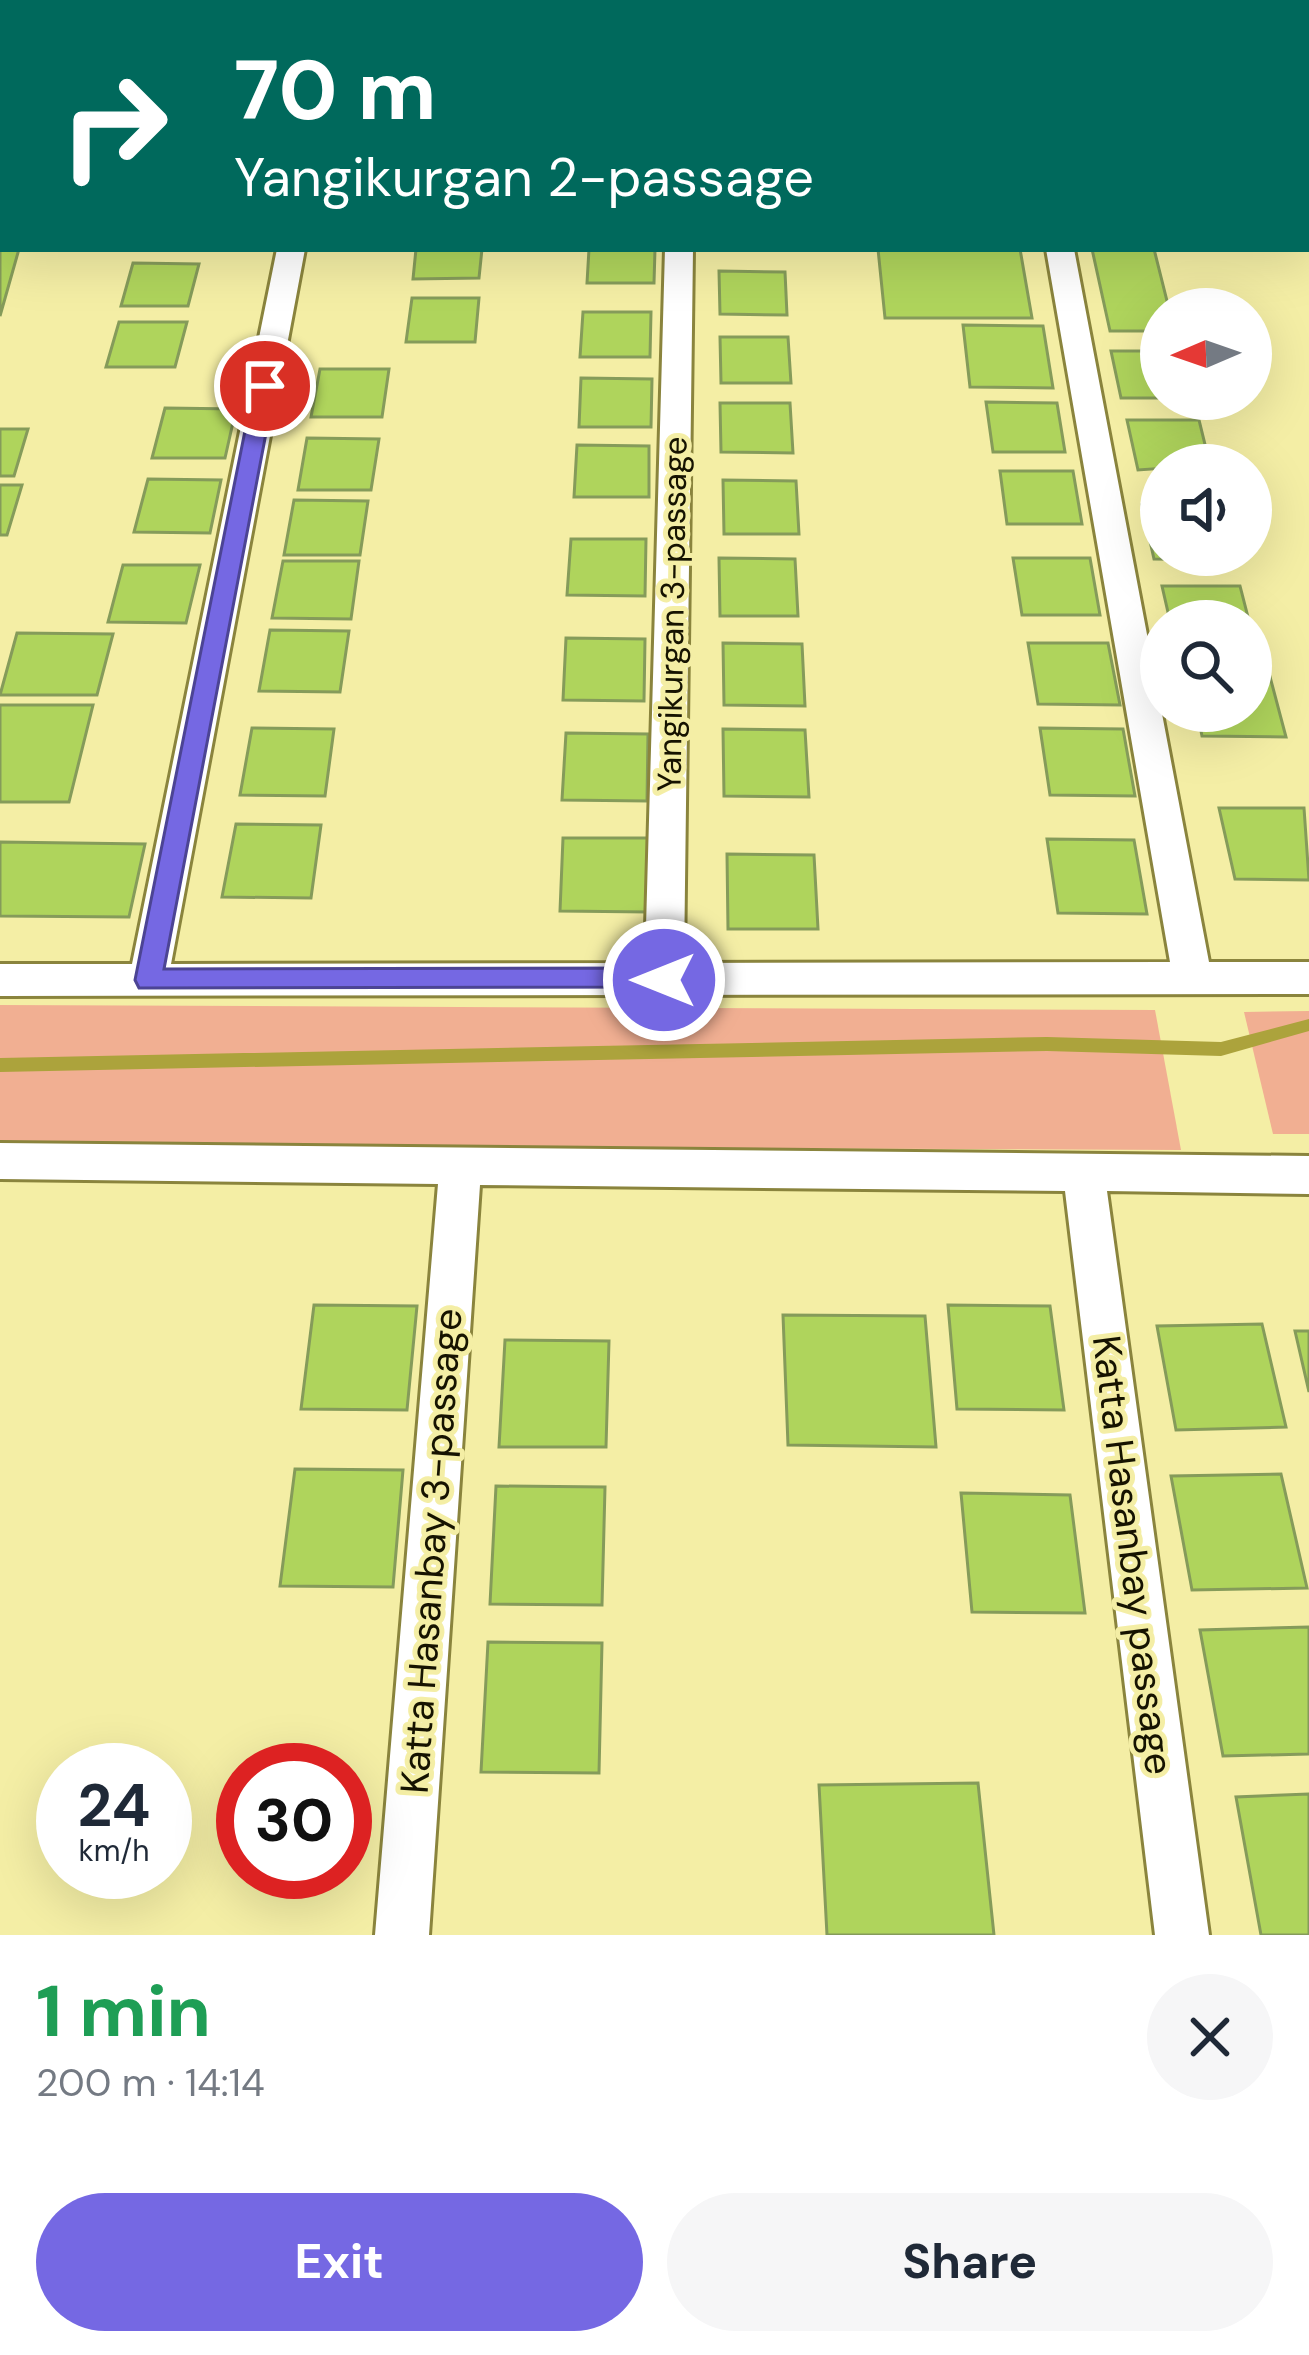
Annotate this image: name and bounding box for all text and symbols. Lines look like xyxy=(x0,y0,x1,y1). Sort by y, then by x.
text: 70 m xyxy=(234,36,437,145)
icon: right xyxy=(36,48,192,204)
text: Yangikurgan 2-passage xyxy=(234,142,814,213)
north arrow xyxy=(1140,288,1272,420)
map controls xyxy=(1140,288,1272,732)
pin xyxy=(214,335,316,437)
icon: arrive xyxy=(232,353,298,419)
street label: Yangikurgan 3-passage xyxy=(647,436,697,792)
button: sound xyxy=(1140,444,1272,576)
button: search xyxy=(1140,600,1272,732)
position arrow xyxy=(601,917,727,1043)
street label: Katta Hasanbay 3-passage xyxy=(389,1307,473,1795)
street label: Katta Hasanbay passage xyxy=(1081,1333,1185,1777)
speed limit sign: 30 xyxy=(216,1743,372,1899)
text: 24 xyxy=(77,1766,151,1845)
text: km/h xyxy=(79,1831,149,1870)
text: 1 min xyxy=(36,1965,211,2058)
button: close xyxy=(1147,1974,1273,2100)
text: 200 m · 14:14 xyxy=(36,2057,265,2108)
button: Exit xyxy=(36,2193,643,2331)
button: Share xyxy=(667,2193,1273,2331)

